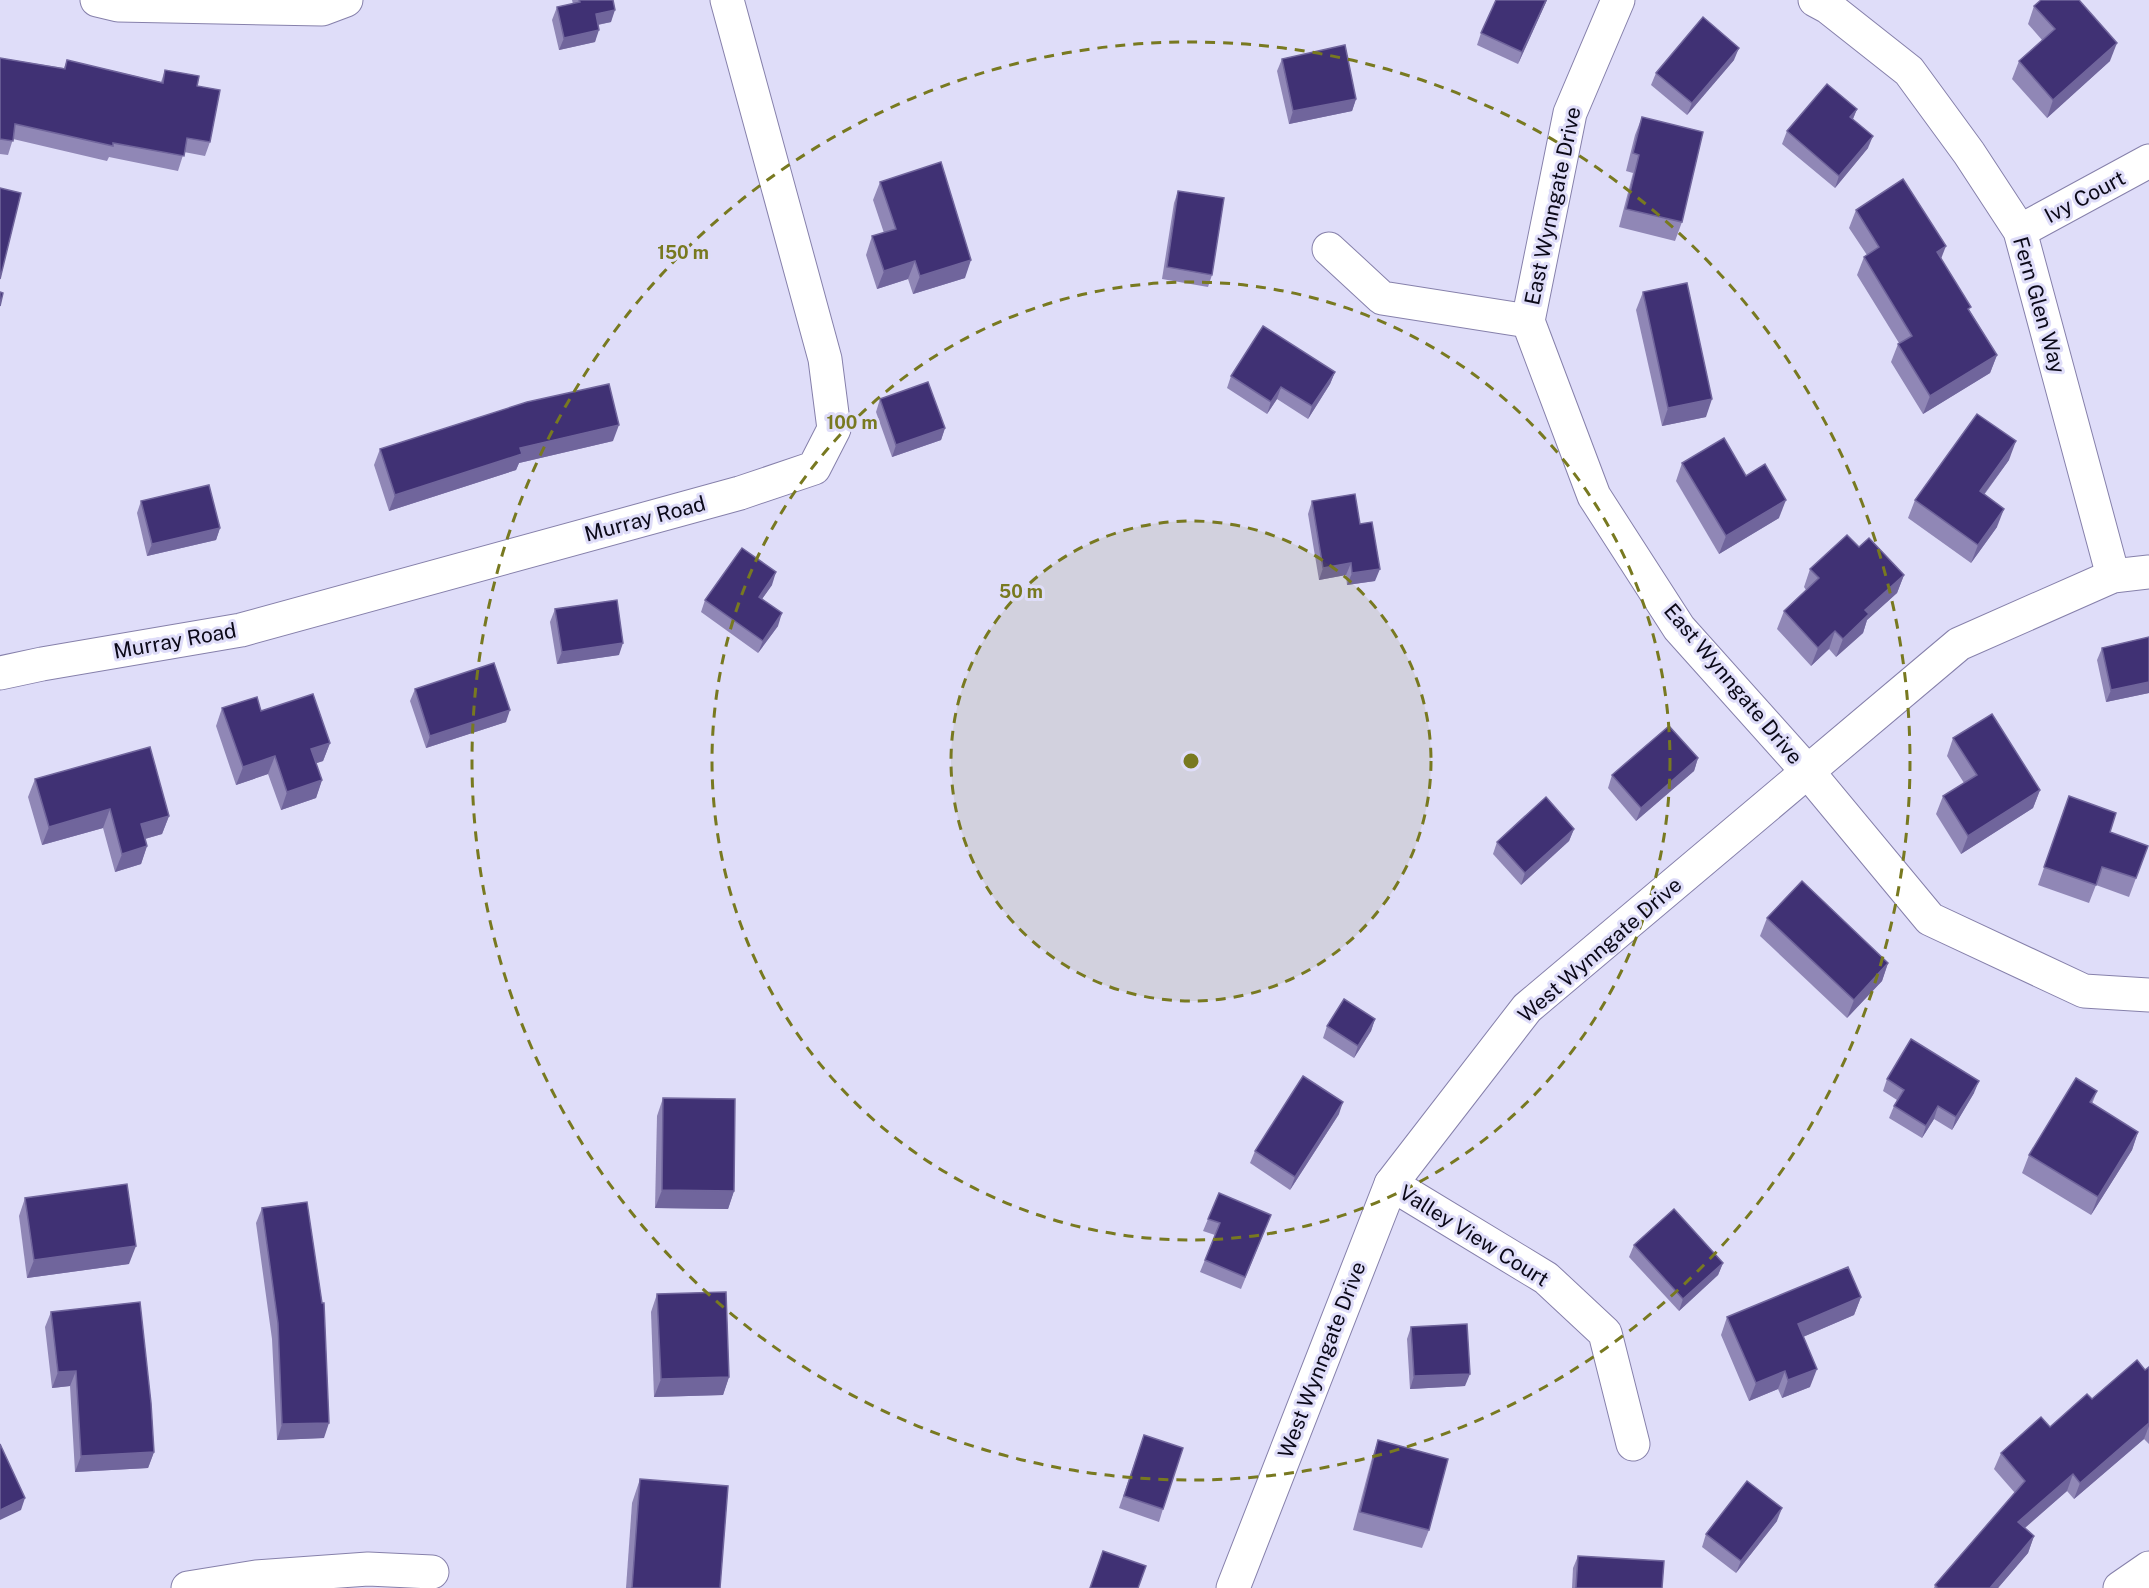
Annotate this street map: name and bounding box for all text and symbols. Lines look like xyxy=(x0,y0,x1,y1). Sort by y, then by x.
street label: East Wynngate Drive xyxy=(1519,105,1586,307)
street label: Ivy Court xyxy=(2040,165,2129,228)
street label: Fern Glen Way xyxy=(2008,234,2071,376)
text: 150 m xyxy=(657,242,709,263)
text: 100 m xyxy=(826,412,878,433)
street label: Murray Road xyxy=(582,490,708,547)
text: 50 m xyxy=(999,581,1043,602)
street label: East Wynngate Drive xyxy=(1659,598,1808,769)
street label: Murray Road xyxy=(112,617,238,664)
centre of rings xyxy=(1181,751,1201,771)
street label: West Wynngate Drive xyxy=(1513,872,1687,1027)
street label: Valley View Court xyxy=(1395,1180,1554,1292)
street label: West Wynngate Drive xyxy=(1273,1258,1371,1462)

